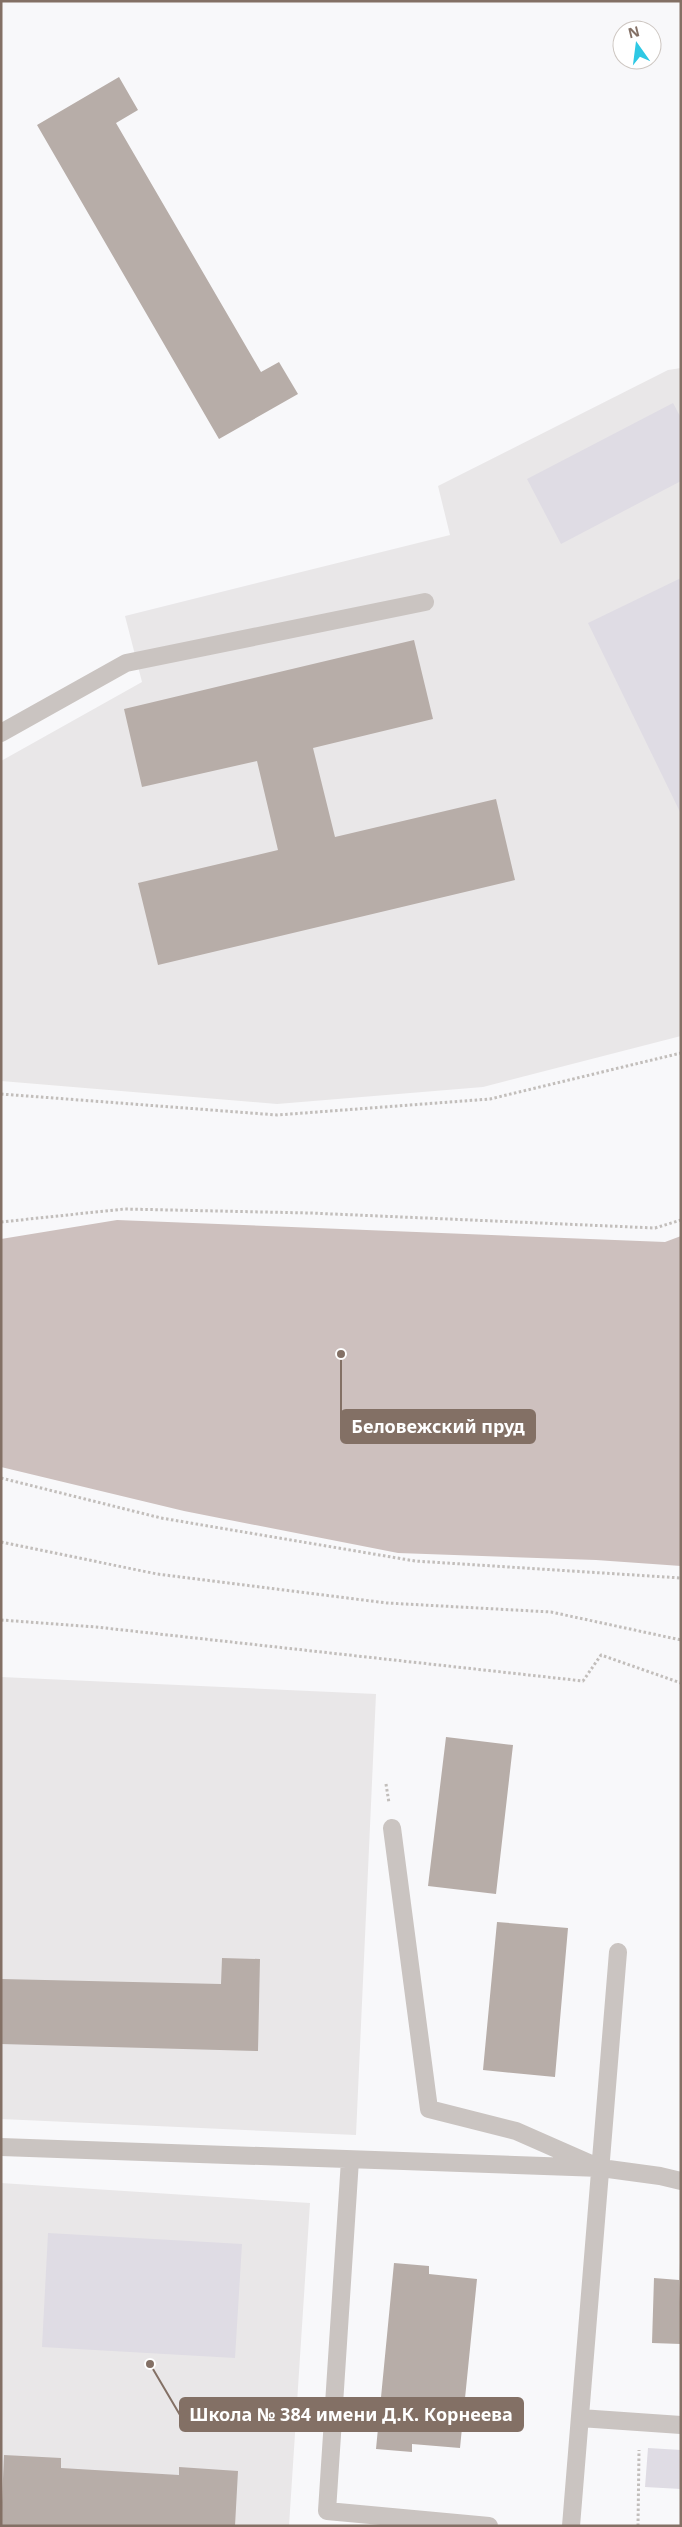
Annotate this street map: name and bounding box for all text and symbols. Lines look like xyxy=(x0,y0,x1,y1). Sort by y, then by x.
north arrow xyxy=(612,20,662,70)
text: N xyxy=(626,21,642,42)
callout: Беловежский пруд xyxy=(341,1410,535,1443)
text: Беловежский пруд xyxy=(351,1414,525,1438)
callout: Школа № 384 имени Д.К. Корнеева xyxy=(180,2398,523,2431)
text: Школа № 384 имени Д.К. Корнеева xyxy=(189,2402,513,2426)

